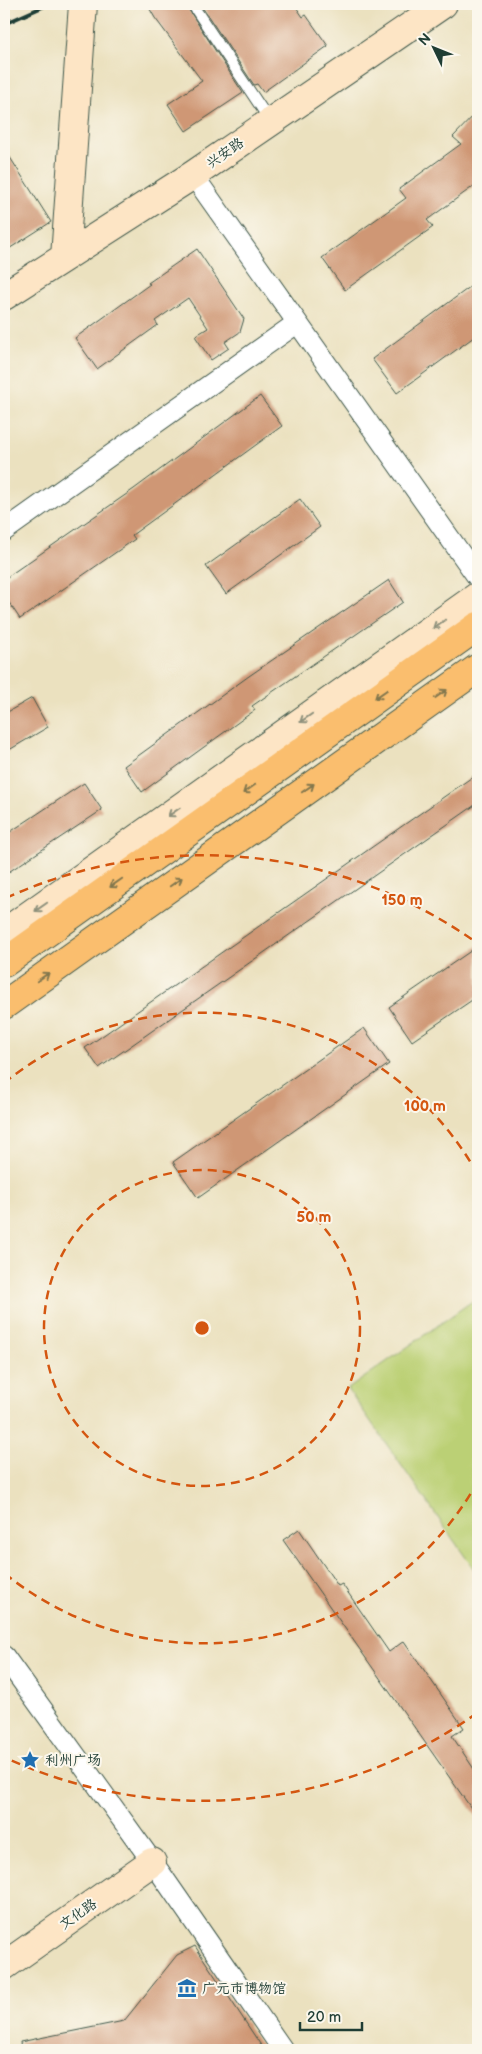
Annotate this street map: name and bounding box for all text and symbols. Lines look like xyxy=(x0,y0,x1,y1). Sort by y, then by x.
north arrow xyxy=(410,22,460,72)
text: N xyxy=(415,30,435,49)
street label: 兴安路 xyxy=(203,134,247,172)
one-way arrow xyxy=(432,619,446,629)
one-way arrow xyxy=(375,689,389,700)
one-way arrow xyxy=(434,689,448,699)
one-way arrow xyxy=(299,713,313,723)
one-way arrow xyxy=(301,783,315,793)
one-way arrow xyxy=(242,784,256,794)
one-way arrow xyxy=(167,807,181,817)
one-way arrow xyxy=(169,877,182,888)
one-way arrow xyxy=(110,878,124,888)
text: 150 m xyxy=(381,891,423,910)
one-way arrow xyxy=(35,901,48,912)
one-way arrow xyxy=(36,971,50,982)
text: 100 m xyxy=(404,1097,446,1116)
text: 50 m xyxy=(297,1208,332,1227)
centre of rings xyxy=(193,1319,211,1337)
place icon: 利州广场 xyxy=(19,1749,41,1771)
place label: 利州广场 xyxy=(45,1752,101,1769)
street label: 文化路 xyxy=(56,1895,100,1933)
museum icon: 广元市博物馆 xyxy=(176,1977,198,1999)
place label: 广元市博物馆 xyxy=(202,1980,286,1997)
scale bar xyxy=(300,1999,362,2031)
text: 20 m xyxy=(307,2008,341,2027)

